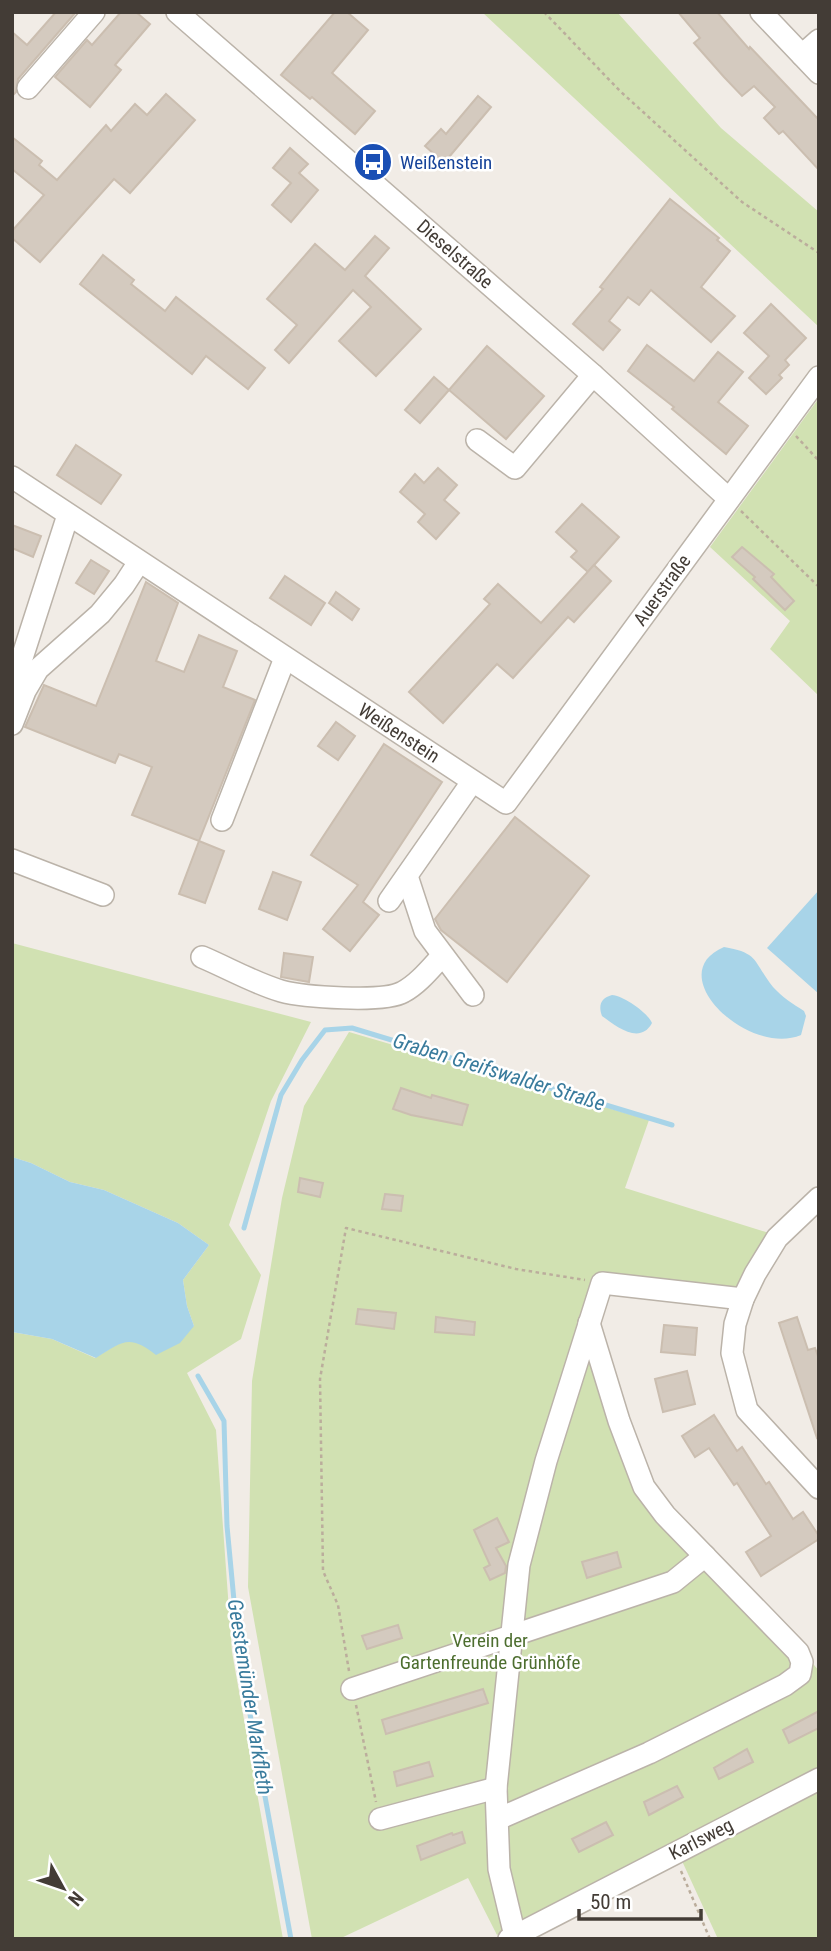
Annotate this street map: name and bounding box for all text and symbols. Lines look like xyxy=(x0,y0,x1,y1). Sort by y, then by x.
bus stop icon: Weißenstein xyxy=(352,141,394,183)
place label: Weißenstein xyxy=(400,151,492,174)
street label: Dieselstraße xyxy=(412,215,498,293)
street label: Auerstraße xyxy=(628,550,696,630)
street label: Weißenstein xyxy=(354,698,444,768)
water label: Graben Greifswalder Straße xyxy=(390,1028,608,1116)
water label: Geestemünder Markfleth xyxy=(223,1597,277,1797)
park label: Verein der Gartenfreunde Grünhöfe xyxy=(400,1629,580,1674)
street label: Karlsweg xyxy=(665,1813,737,1865)
north arrow xyxy=(28,1853,98,1923)
scale bar xyxy=(579,1878,702,1922)
text: N xyxy=(63,1887,88,1910)
text: 50 m xyxy=(590,1890,631,1914)

